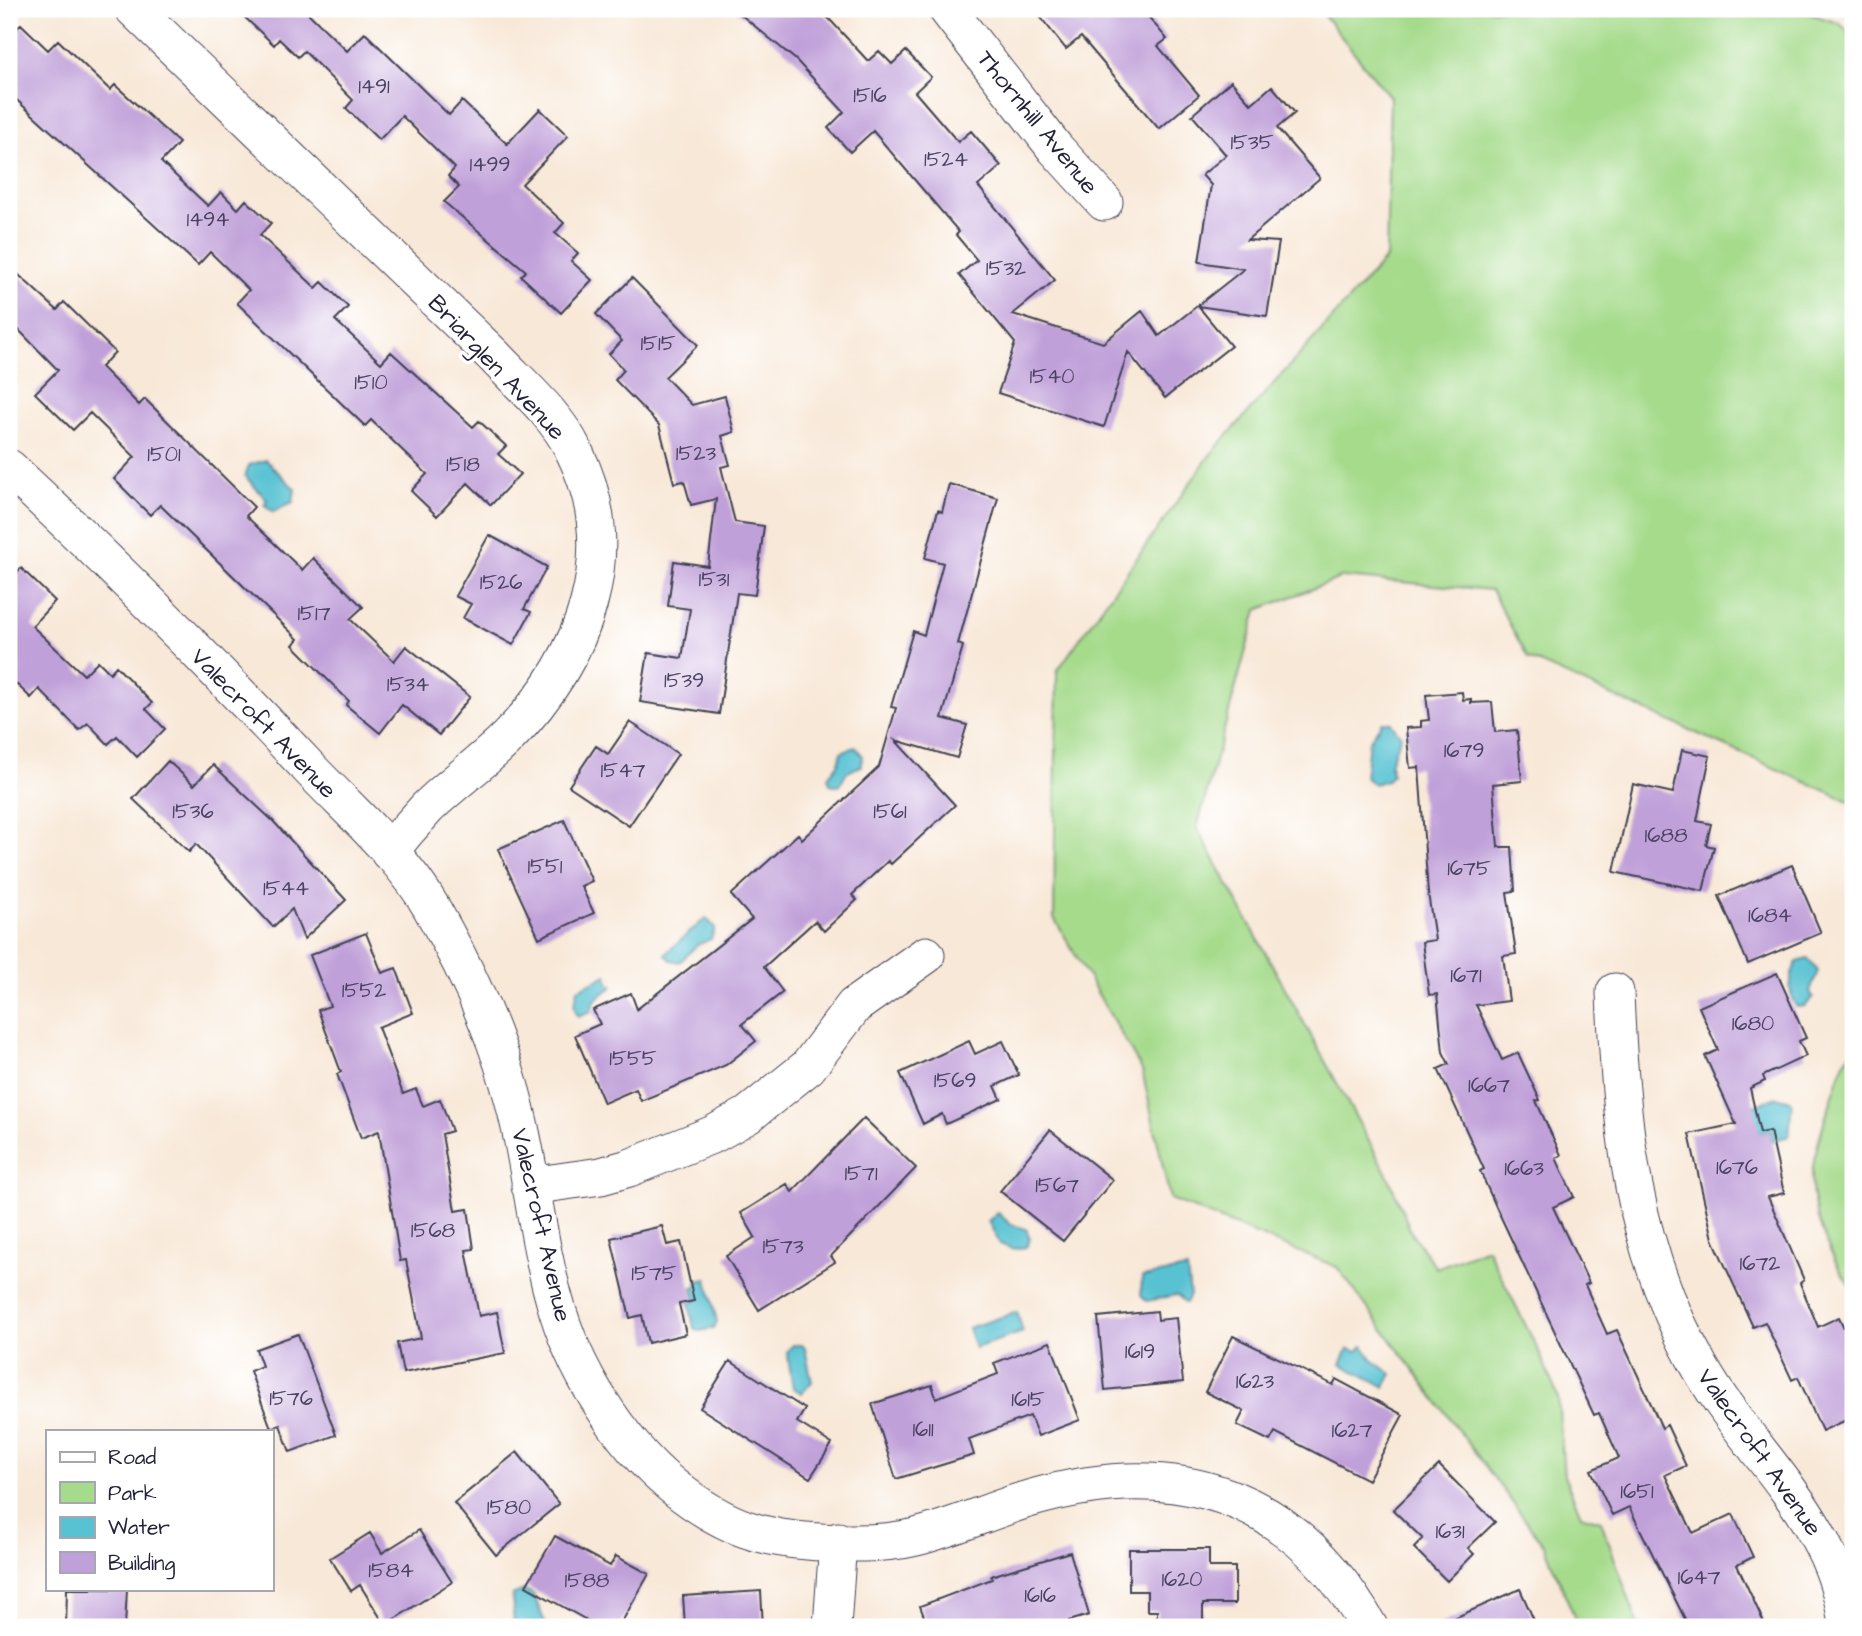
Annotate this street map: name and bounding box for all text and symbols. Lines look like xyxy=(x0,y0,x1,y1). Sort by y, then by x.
street label: Thornhill Avenue xyxy=(969,43,1106,202)
house number: 1491 xyxy=(358,72,390,101)
house number: 1516 xyxy=(853,81,887,110)
house number: 1535 xyxy=(1230,128,1274,157)
house number: 1524 xyxy=(924,145,968,174)
house number: 1499 xyxy=(470,150,510,179)
house number: 1494 xyxy=(186,205,230,234)
house number: 1532 xyxy=(986,254,1026,283)
street label: Briarglen Avenue xyxy=(419,287,573,449)
house number: 1515 xyxy=(640,329,676,358)
house number: 1540 xyxy=(1029,362,1075,391)
house number: 1510 xyxy=(354,368,388,397)
house number: 1523 xyxy=(676,439,716,468)
house number: 1501 xyxy=(147,440,181,469)
house number: 1518 xyxy=(446,450,480,479)
house number: 1531 xyxy=(699,565,730,594)
house number: 1526 xyxy=(480,568,522,597)
house number: 1517 xyxy=(297,599,331,628)
street label: Valecroft Avenue xyxy=(182,641,344,807)
house number: 1539 xyxy=(664,666,704,695)
house number: 1534 xyxy=(387,670,429,699)
house number: 1679 xyxy=(1444,736,1484,765)
house number: 1547 xyxy=(601,756,645,785)
house number: 1536 xyxy=(172,797,214,826)
house number: 1561 xyxy=(873,797,907,826)
house number: 1688 xyxy=(1644,821,1688,850)
house number: 1551 xyxy=(527,852,563,881)
house number: 1675 xyxy=(1447,854,1491,883)
house number: 1544 xyxy=(263,874,309,903)
house number: 1684 xyxy=(1748,901,1792,930)
house number: 1671 xyxy=(1450,961,1482,990)
house number: 1552 xyxy=(342,976,386,1005)
house number: 1680 xyxy=(1732,1009,1774,1038)
house number: 1555 xyxy=(609,1044,657,1073)
house number: 1569 xyxy=(934,1066,976,1095)
house number: 1667 xyxy=(1468,1071,1510,1100)
street label: Valecroft Avenue xyxy=(502,1125,580,1325)
house number: 1676 xyxy=(1716,1153,1758,1182)
house number: 1663 xyxy=(1504,1154,1544,1183)
house number: 1571 xyxy=(844,1159,878,1188)
house number: 1567 xyxy=(1035,1171,1079,1200)
house number: 1568 xyxy=(411,1216,456,1245)
house number: 1573 xyxy=(762,1232,804,1261)
house number: 1672 xyxy=(1740,1249,1780,1278)
house number: 1575 xyxy=(631,1259,677,1288)
house number: 1619 xyxy=(1125,1337,1155,1366)
street label: Valecroft Avenue xyxy=(1689,1362,1830,1543)
house number: 1623 xyxy=(1236,1367,1275,1396)
house number: 1576 xyxy=(269,1384,313,1413)
house number: 1615 xyxy=(1011,1385,1045,1414)
house number: 1611 xyxy=(912,1415,934,1444)
house number: 1627 xyxy=(1332,1416,1372,1445)
legend xyxy=(46,1430,273,1590)
text: Road xyxy=(108,1443,156,1472)
house number: 1651 xyxy=(1620,1477,1654,1506)
text: Park xyxy=(108,1479,157,1508)
house number: 1580 xyxy=(487,1493,531,1522)
text: Water xyxy=(108,1513,170,1542)
house number: 1631 xyxy=(1435,1517,1465,1546)
text: Building xyxy=(108,1549,176,1580)
house number: 1584 xyxy=(368,1556,414,1585)
house number: 1647 xyxy=(1677,1563,1721,1592)
house number: 1620 xyxy=(1161,1565,1203,1594)
house number: 1588 xyxy=(565,1566,610,1595)
house number: 1616 xyxy=(1024,1581,1056,1610)

